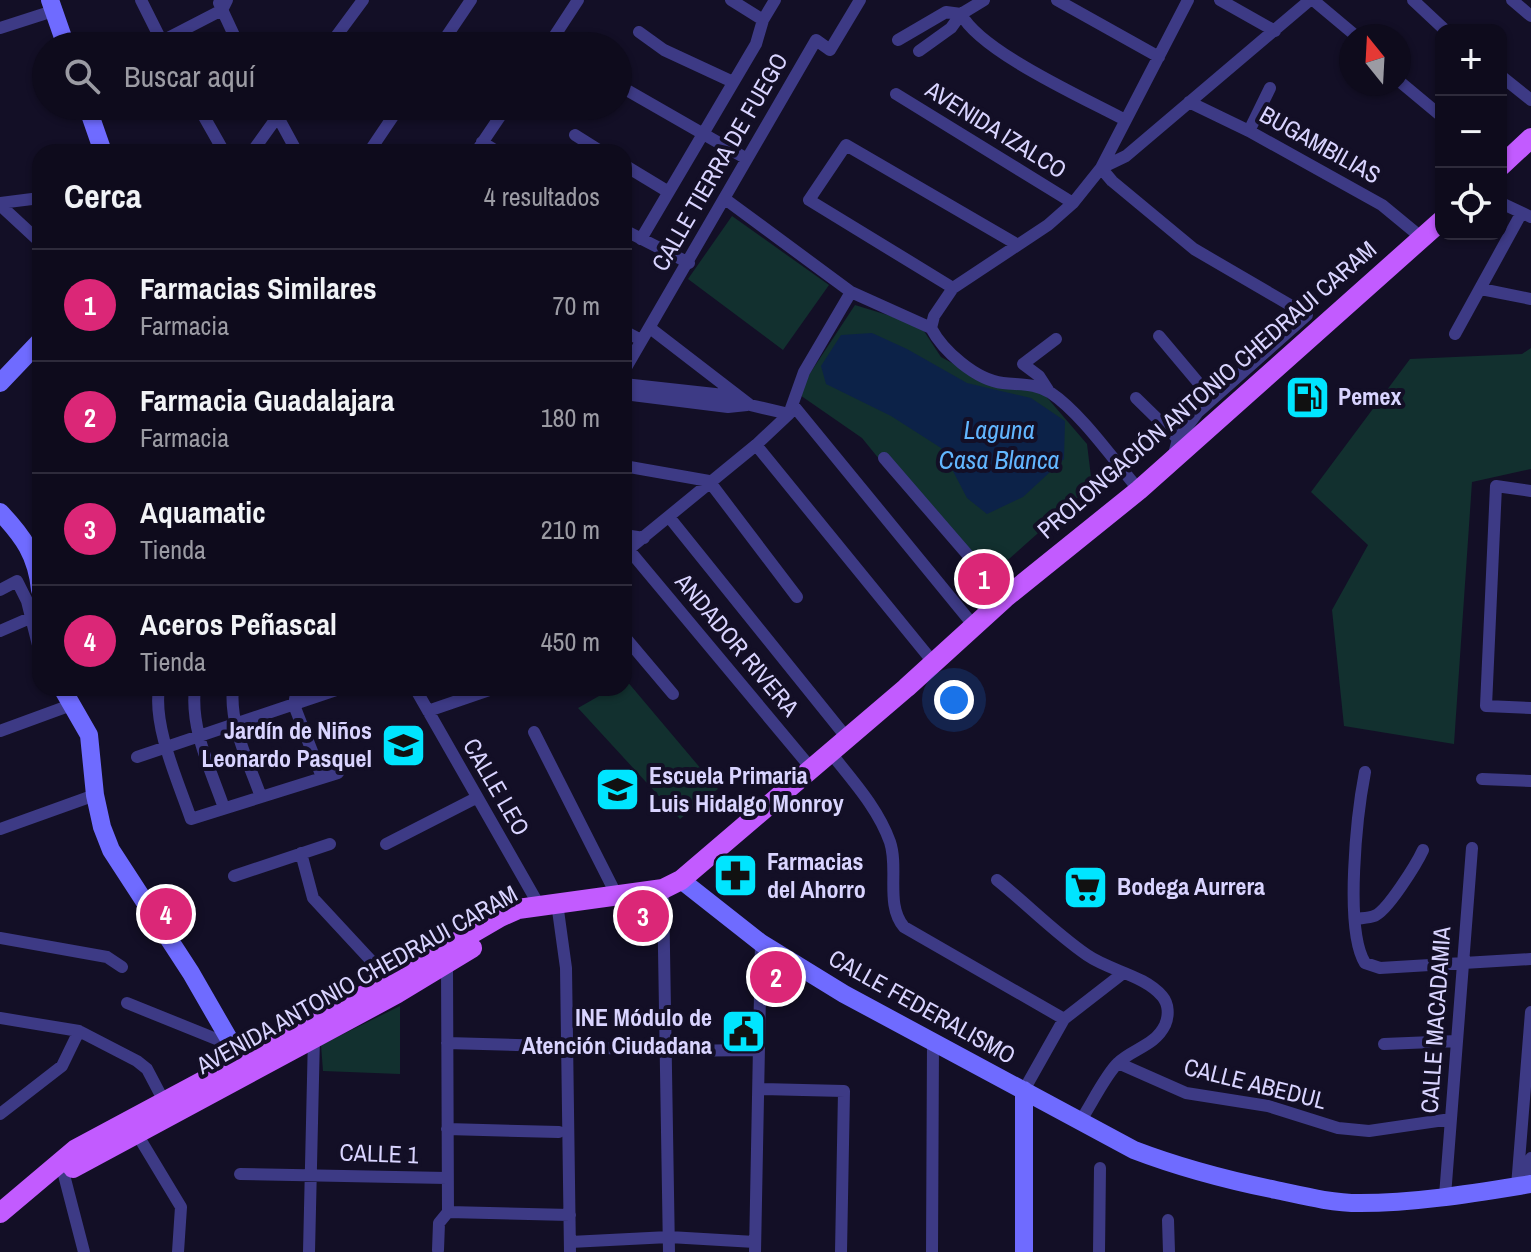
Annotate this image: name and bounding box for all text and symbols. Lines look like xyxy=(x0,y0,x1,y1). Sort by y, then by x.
north arrow xyxy=(1339,24,1411,96)
map controls xyxy=(1435,24,1507,240)
button: + xyxy=(1435,24,1507,96)
search box xyxy=(32,32,632,120)
street label: CALLE TIERRA DE FUEGO xyxy=(644,47,795,276)
icon: search xyxy=(60,54,104,98)
text: Buscar aquí xyxy=(124,56,255,96)
street label: AVENIDA IZALCO xyxy=(919,73,1073,185)
button: − xyxy=(1435,96,1507,168)
street label: BUGAMBILIAS xyxy=(1254,98,1387,190)
button: locate xyxy=(1435,168,1507,240)
text: Cerca xyxy=(64,173,142,219)
text: 4 resultados xyxy=(484,179,600,214)
street label: PROLONGACIÓN ANTONIO CHEDRAUI CARAM xyxy=(1030,233,1383,545)
text: Farmacias Similares xyxy=(140,268,377,308)
text: 1 xyxy=(84,288,96,323)
text: 70 m xyxy=(553,288,600,323)
text: Farmacia xyxy=(140,308,229,343)
fuel station icon: Pemex xyxy=(1283,373,1331,421)
text: Farmacia Guadalajara xyxy=(140,380,395,420)
place label: Pemex xyxy=(1338,380,1402,412)
text: 2 xyxy=(84,400,96,435)
text: 180 m xyxy=(541,400,600,435)
water label: Laguna Casa Blanca xyxy=(939,412,1060,477)
text: Farmacia xyxy=(140,420,229,455)
text: Aquamatic xyxy=(140,492,266,532)
text: 3 xyxy=(84,512,96,547)
text: 210 m xyxy=(541,512,600,547)
text: Tienda xyxy=(140,532,206,567)
pin: 1 xyxy=(958,549,1010,609)
street label: ANDADOR RIVERA xyxy=(668,565,808,723)
text: Aceros Peñascal xyxy=(140,604,337,644)
text: 4 xyxy=(84,624,96,659)
text: 450 m xyxy=(541,624,600,659)
text: Tienda xyxy=(140,644,206,679)
your location xyxy=(934,680,974,720)
place label: Jardín de Niños Leonardo Pasquel xyxy=(201,714,372,774)
school or university icon: Jardín de Niños Leonardo Pasquel xyxy=(379,721,427,769)
street label: CALLE LEO xyxy=(456,732,538,841)
place label: Escuela Primaria Luis Hidalgo Monroy xyxy=(649,759,844,819)
school or university icon: Escuela Primaria Luis Hidalgo Monroy xyxy=(594,766,642,814)
place label: Farmacias del Ahorro xyxy=(767,845,866,905)
pharmacy icon: Farmacias del Ahorro xyxy=(712,852,760,900)
supermarket icon: Bodega Aurrera xyxy=(1062,863,1110,911)
place label: Bodega Aurrera xyxy=(1117,870,1265,902)
street label: AVENIDA ANTONIO CHEDRAUI CARAM xyxy=(189,877,523,1081)
pin: 4 xyxy=(140,884,192,944)
pin: 3 xyxy=(617,886,669,946)
street label: CALLE MACADAMIA xyxy=(1413,925,1458,1114)
street label: CALLE FEDERALISMO xyxy=(823,941,1022,1071)
pin: 2 xyxy=(750,947,802,1007)
place label: INE Módulo de Atención Ciudadana xyxy=(522,1001,712,1061)
public building icon: INE Módulo de Atención Ciudadana xyxy=(719,1008,767,1056)
street label: CALLE ABEDUL xyxy=(1181,1050,1330,1116)
street label: CALLE 1 xyxy=(339,1136,419,1170)

